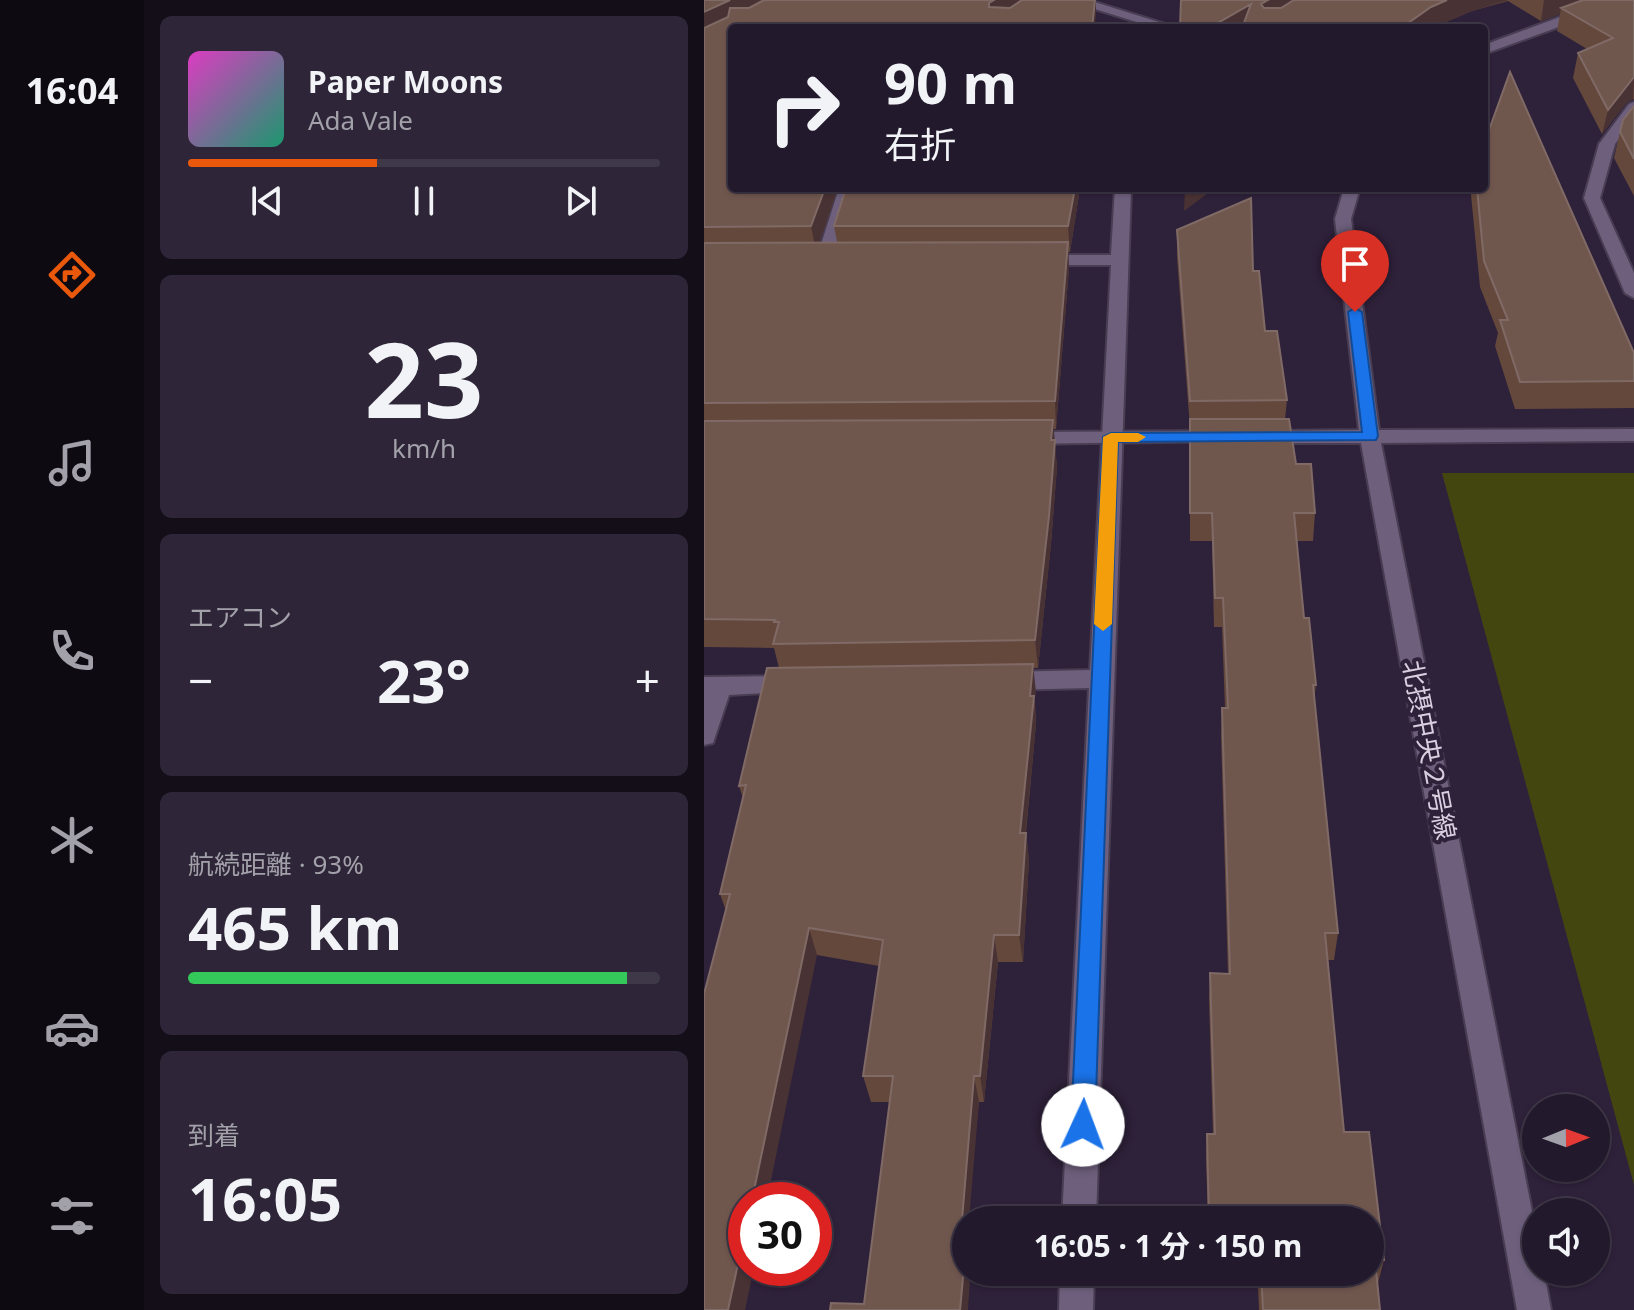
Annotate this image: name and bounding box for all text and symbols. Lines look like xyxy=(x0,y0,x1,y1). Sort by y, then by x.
text: 90 m xyxy=(884,44,1017,120)
icon: right xyxy=(752,56,856,160)
text: Paper Moons xyxy=(308,61,503,102)
text: 16:04 xyxy=(26,66,118,115)
text: Ada Vale xyxy=(308,102,413,138)
text: 右折 xyxy=(884,120,956,169)
icon: previous xyxy=(245,179,289,223)
icon: pause xyxy=(402,179,446,223)
icon: next xyxy=(559,179,603,223)
pin xyxy=(1321,230,1389,312)
icon: arrive xyxy=(1333,242,1377,286)
icon: directions xyxy=(44,247,100,303)
text: 23 xyxy=(365,307,483,448)
text: km/h xyxy=(392,430,456,466)
icon: music xyxy=(44,435,100,491)
text: エアコン xyxy=(188,599,292,635)
icon: phone xyxy=(44,623,100,679)
text: 23° xyxy=(377,639,471,721)
text: − xyxy=(188,650,213,710)
text: + xyxy=(635,650,660,710)
street label: 北摂中央２号線 xyxy=(1395,657,1465,843)
icon: climate xyxy=(44,812,100,868)
text: 航続距離 · 93% xyxy=(188,846,364,882)
text: 465 km xyxy=(188,886,402,968)
icon: car xyxy=(44,1000,100,1056)
position arrow xyxy=(1041,1083,1125,1167)
north arrow xyxy=(1522,1094,1610,1182)
map controls xyxy=(1522,1094,1610,1286)
text: 到着 xyxy=(188,1117,240,1153)
text: 16:05 xyxy=(188,1157,342,1239)
speed limit sign: 30 xyxy=(728,1182,832,1286)
icon: filters xyxy=(44,1188,100,1244)
button: sound xyxy=(1522,1198,1610,1286)
text: 16:05 · 1 分 · 150 m xyxy=(1034,1225,1302,1266)

